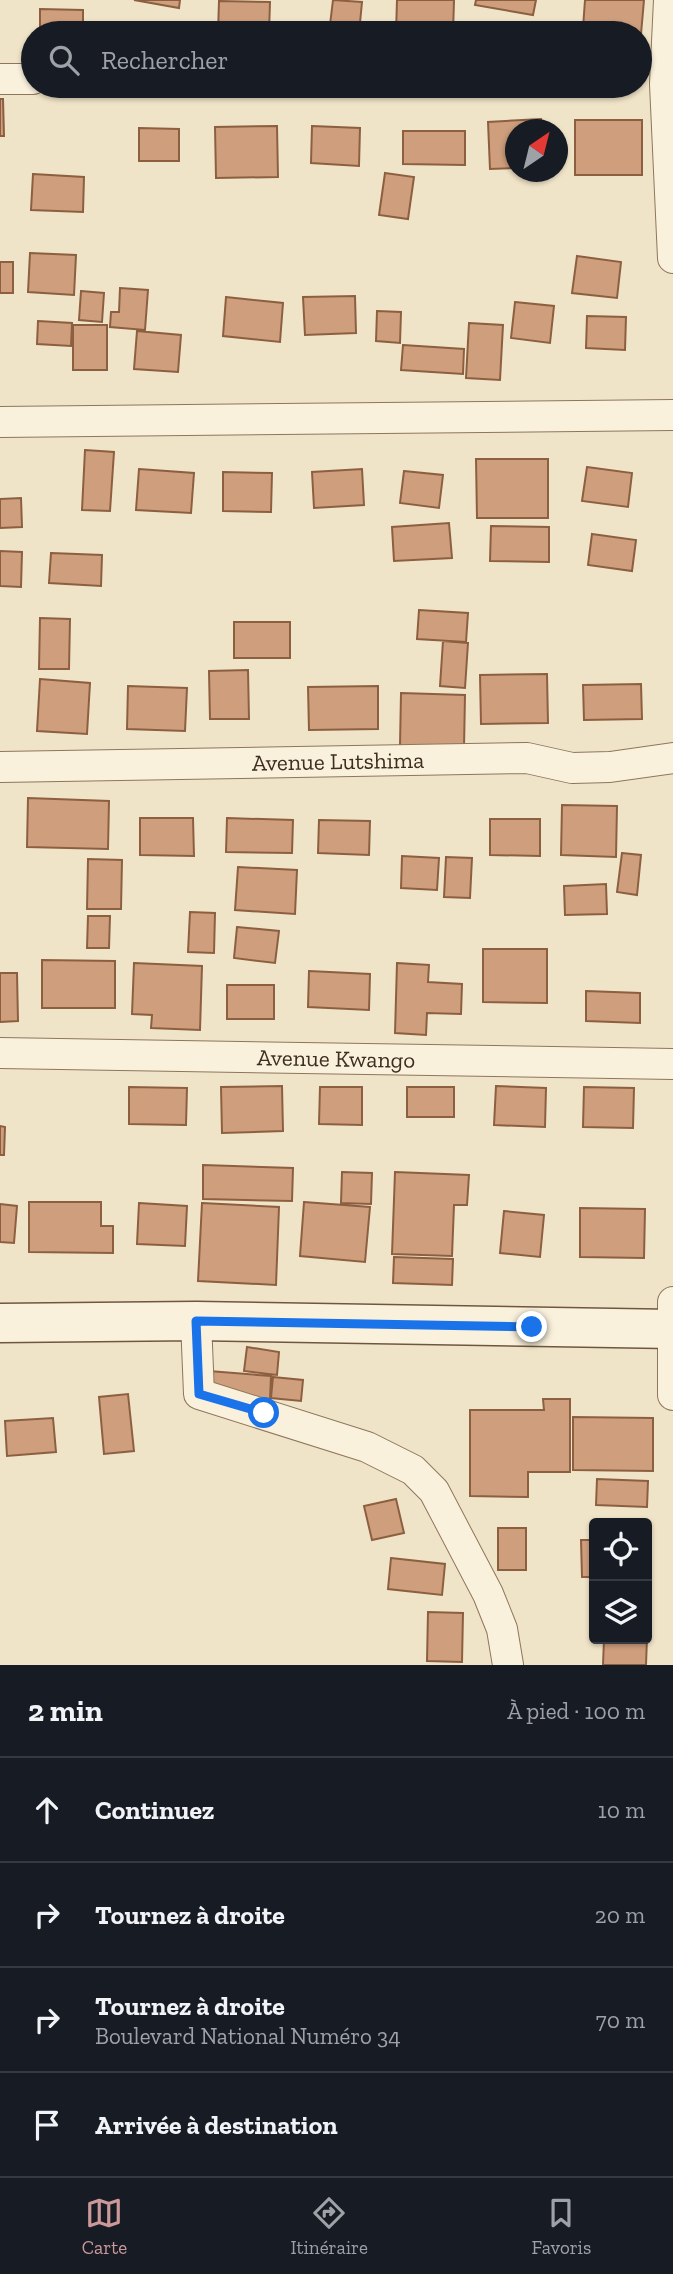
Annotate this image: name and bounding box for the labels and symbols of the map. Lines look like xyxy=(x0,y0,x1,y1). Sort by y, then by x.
north arrow xyxy=(505,119,568,182)
street label: Avenue Lutshima xyxy=(252,746,424,777)
street label: Avenue Kwango xyxy=(257,1043,415,1074)
route end xyxy=(516,1311,547,1342)
route start xyxy=(248,1397,279,1428)

